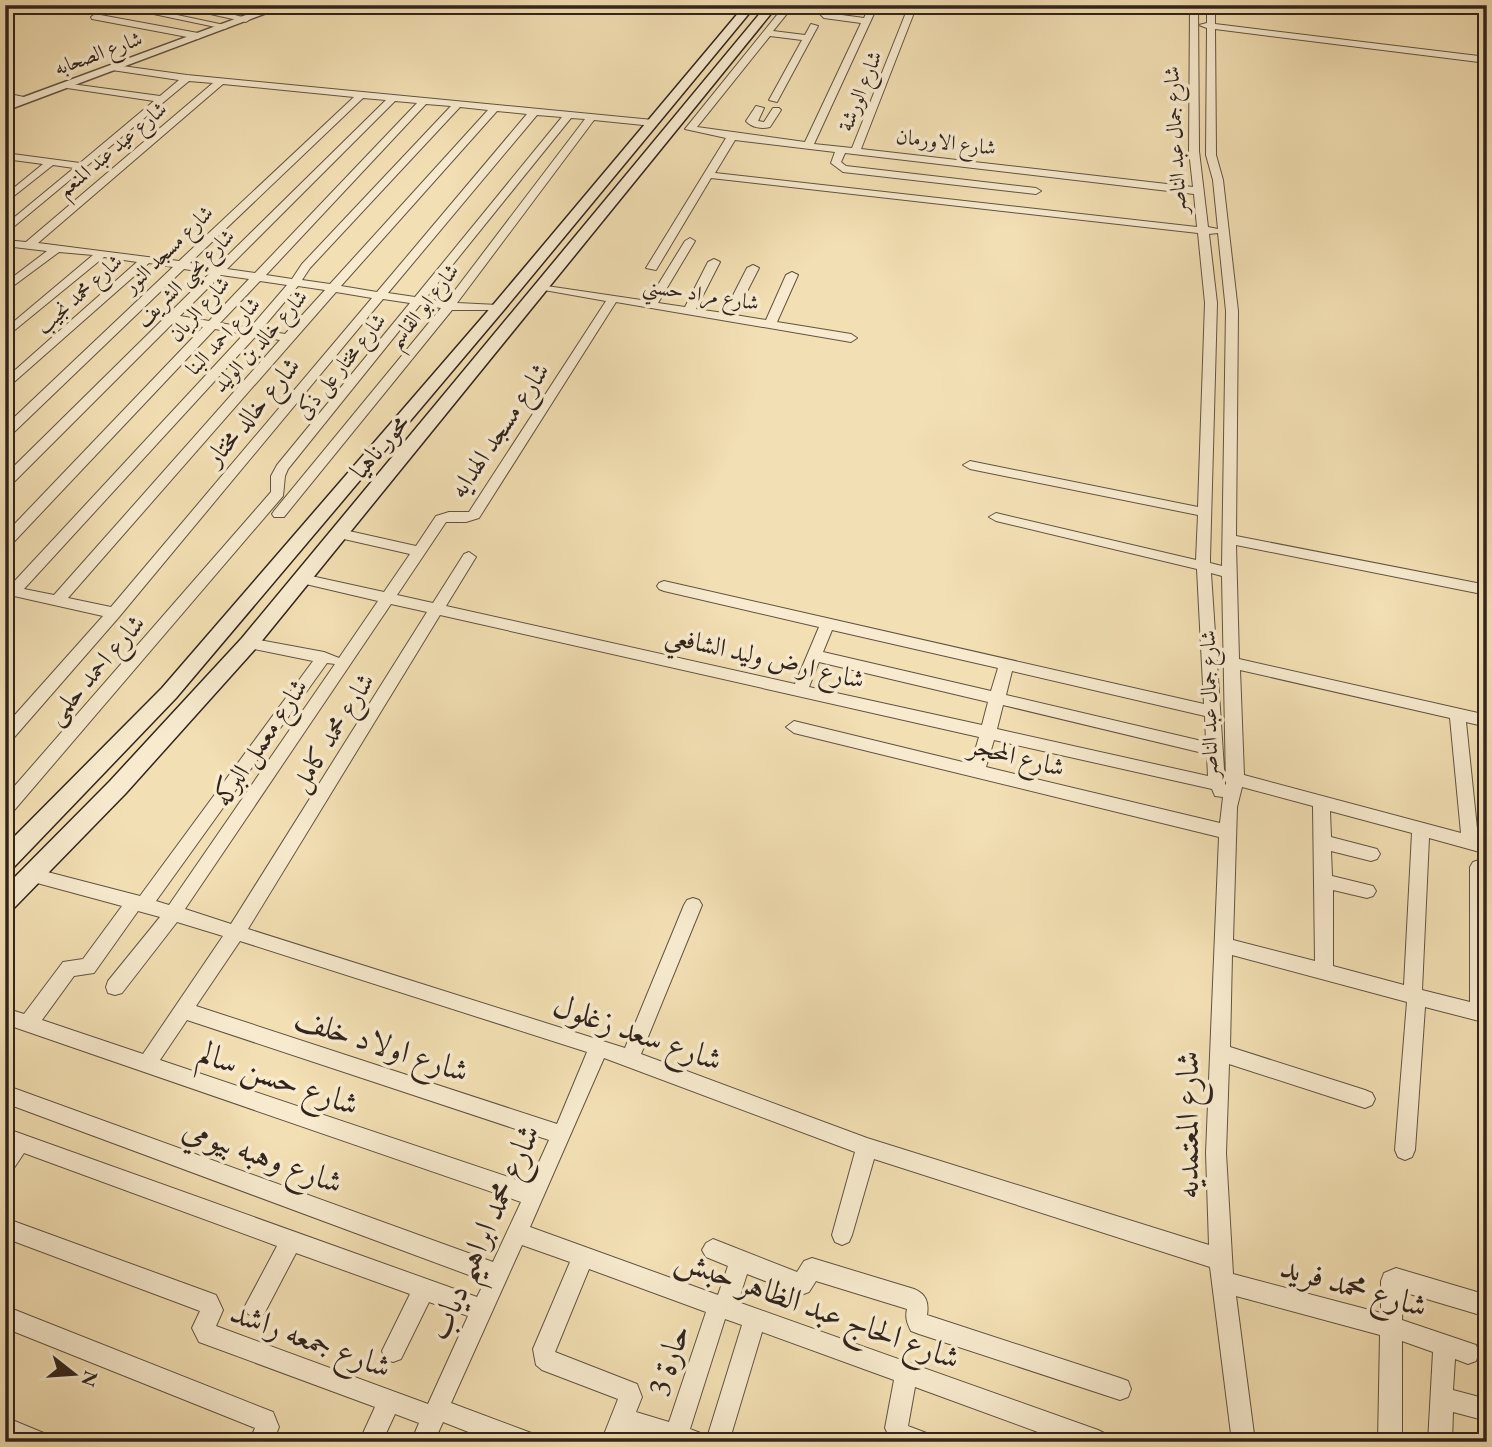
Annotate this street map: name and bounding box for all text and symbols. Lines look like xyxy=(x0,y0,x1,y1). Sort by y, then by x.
street label: شارع الصحابه xyxy=(50,24,147,86)
street label: شارع الورشة xyxy=(831,47,892,137)
street label: شارع جمال عبد الناصر xyxy=(1157,65,1197,217)
street label: شارع عيد عبد المنعم xyxy=(51,95,177,208)
street label: شارع الاورمان xyxy=(894,122,998,166)
street label: شارع مسجد النور xyxy=(115,199,222,303)
street label: شارع يحيى الشريف xyxy=(129,222,243,336)
street label: شارع محمد نجيب xyxy=(30,248,131,343)
street label: شارع ابو القاسم xyxy=(381,258,471,359)
street label: شارع الريان xyxy=(162,270,239,350)
street label: شارع مراد حسني xyxy=(640,271,761,323)
street label: شارع خالد بن الوليد xyxy=(206,283,317,401)
street label: شارع احمد البنا xyxy=(179,291,270,384)
street label: شارع مختار على ذكى xyxy=(290,307,395,427)
street label: شارع خالد مختار xyxy=(195,350,311,478)
street label: شارع مسجد الهدايه xyxy=(441,355,561,507)
street label: محور ناهيا xyxy=(342,406,416,486)
street label: شارع احمد حلمى xyxy=(38,607,156,735)
street label: شارع ارض وليد الشافعي xyxy=(661,618,868,703)
street label: شارع جمال عبد الناصر xyxy=(1194,630,1228,780)
street label: شارع محمد كامل xyxy=(282,666,386,800)
street label: شارع معمل البركه xyxy=(205,672,319,815)
street label: شارع المحجر xyxy=(962,727,1068,789)
street label: شارع سعد زغلول xyxy=(546,983,728,1086)
street label: شارع اولاد خلف xyxy=(288,996,475,1098)
street label: شارع حسن سالم xyxy=(191,1031,365,1132)
street label: شارع المعتمديه xyxy=(1166,1051,1214,1199)
street label: شارع وهبه بيومي xyxy=(175,1107,349,1209)
street label: شارع محمد ابراهيم دياب xyxy=(417,1117,559,1351)
street label: شارع الحاج عبد الظاهر حبش xyxy=(668,1237,966,1386)
street label: شارع محمد فريد xyxy=(1274,1245,1432,1333)
street label: شارع جمعه راشد xyxy=(223,1290,397,1393)
street label: حارة 3 xyxy=(637,1319,699,1401)
north arrow xyxy=(38,1338,108,1408)
text: N xyxy=(75,1368,104,1390)

